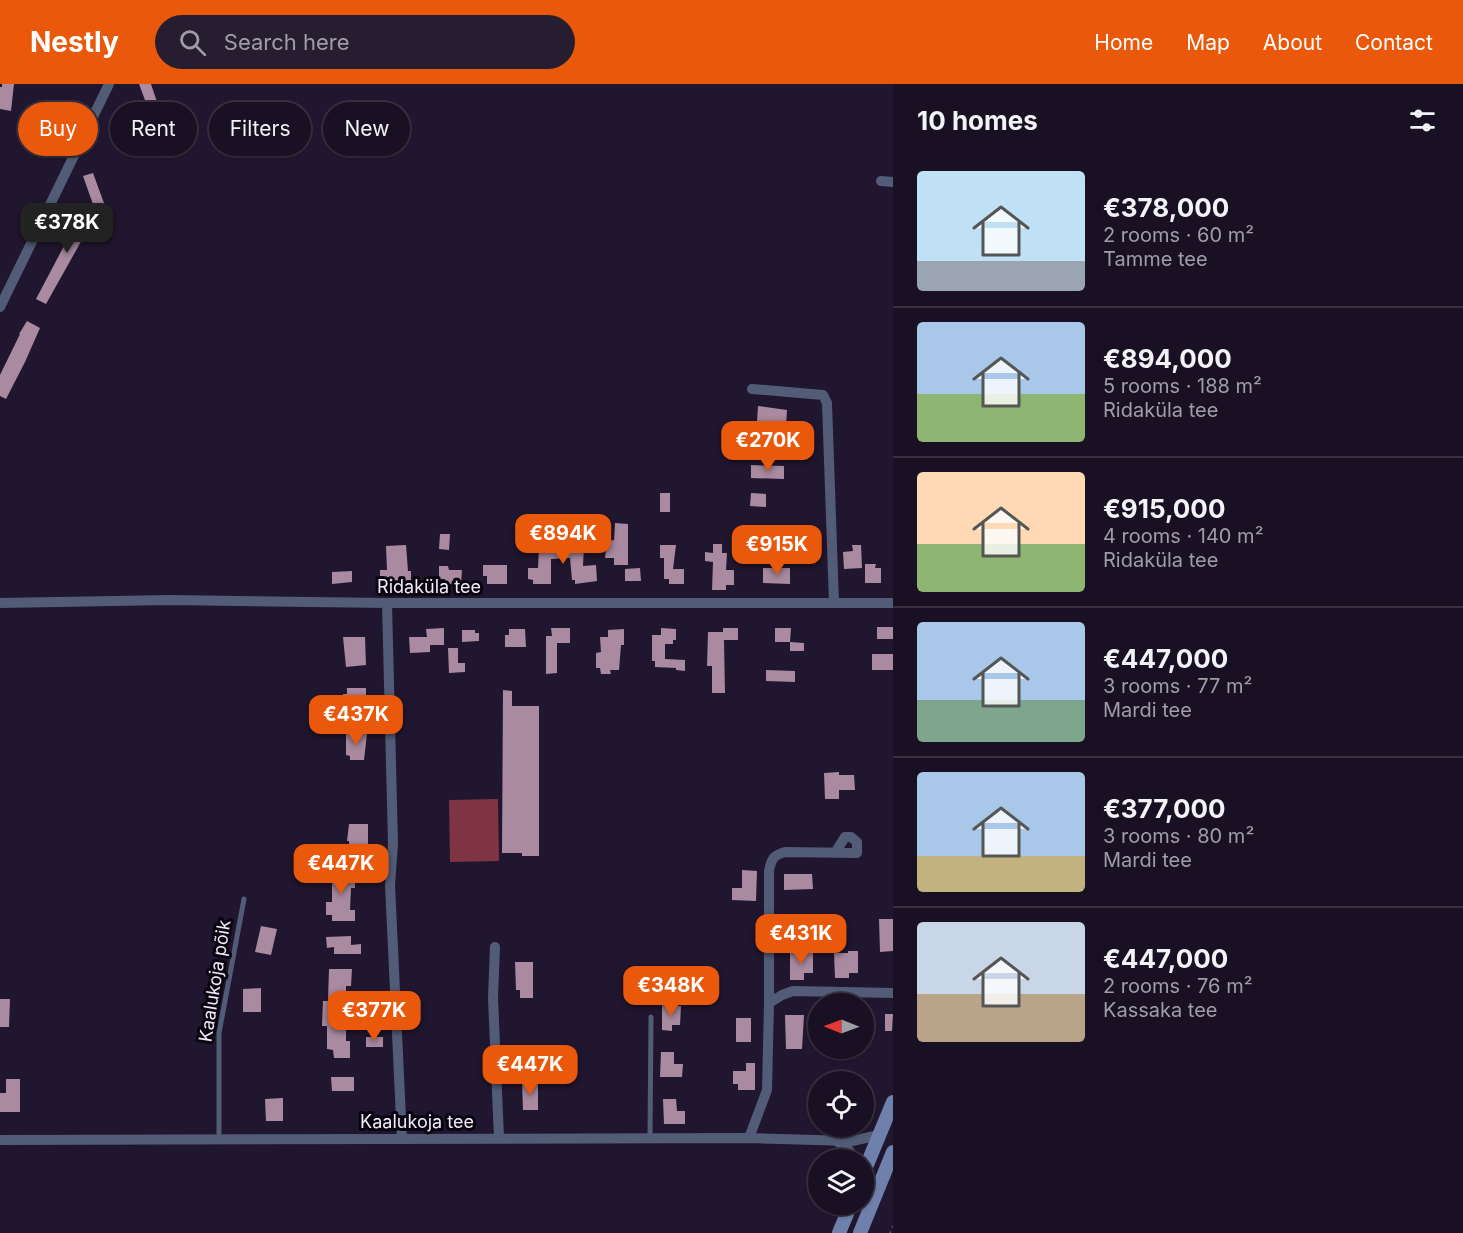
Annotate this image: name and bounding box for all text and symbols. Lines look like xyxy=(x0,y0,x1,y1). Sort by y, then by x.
search box xyxy=(155,15,575,69)
text: Nestly xyxy=(30,25,119,59)
icon: search xyxy=(176,26,209,59)
text: Search here xyxy=(224,29,350,55)
text: Home xyxy=(1094,30,1153,55)
text: Map xyxy=(1186,30,1230,55)
text: About xyxy=(1263,30,1322,55)
text: Contact xyxy=(1355,30,1433,55)
chip: Buy xyxy=(18,102,98,156)
chip: Rent xyxy=(110,102,197,156)
chip: Filters xyxy=(209,102,311,156)
chip: New xyxy=(323,102,410,156)
icon: filters xyxy=(1406,104,1439,137)
text: 10 homes xyxy=(917,105,1038,136)
text: €378,000 xyxy=(1103,192,1229,223)
icon: home xyxy=(965,195,1037,267)
pin: €378K xyxy=(25,203,109,254)
text: €378K xyxy=(34,210,100,234)
text: 2 rooms · 60 m² xyxy=(1103,223,1254,247)
text: Tamme tee xyxy=(1103,247,1208,271)
text: €894,000 xyxy=(1103,343,1232,374)
icon: home xyxy=(965,346,1037,418)
text: 5 rooms · 188 m² xyxy=(1103,374,1262,398)
text: Ridaküla tee xyxy=(1103,398,1218,422)
pin: €270K xyxy=(726,421,810,472)
text: €270K xyxy=(735,428,801,452)
text: €915,000 xyxy=(1103,493,1225,524)
icon: home xyxy=(965,496,1037,568)
pin: €894K xyxy=(521,514,605,565)
text: €894K xyxy=(529,521,597,545)
text: 4 rooms · 140 m² xyxy=(1103,524,1263,548)
pin: €915K xyxy=(735,525,819,576)
text: €915K xyxy=(746,532,808,556)
text: Ridaküla tee xyxy=(1103,548,1218,572)
street label: Ridaküla tee xyxy=(377,576,481,597)
text: €447,000 xyxy=(1103,643,1228,674)
icon: home xyxy=(965,646,1037,718)
text: 3 rooms · 77 m² xyxy=(1103,674,1252,698)
pin: €437K xyxy=(314,695,398,746)
text: Mardi tee xyxy=(1103,698,1192,722)
text: €437K xyxy=(323,702,389,726)
text: €377,000 xyxy=(1103,793,1226,824)
icon: home xyxy=(965,796,1037,868)
text: 3 rooms · 80 m² xyxy=(1103,824,1254,848)
pin: €447K xyxy=(299,844,383,895)
text: Mardi tee xyxy=(1103,848,1192,872)
text: €447K xyxy=(308,851,374,875)
pin: €431K xyxy=(759,914,843,965)
street label: Kaalukoja põik xyxy=(195,918,235,1043)
text: €431K xyxy=(769,921,833,945)
text: €447,000 xyxy=(1103,943,1228,974)
icon: home xyxy=(965,946,1037,1018)
pin: €348K xyxy=(629,966,713,1017)
text: €348K xyxy=(637,973,705,997)
text: 2 rooms · 76 m² xyxy=(1103,974,1252,998)
pin: €377K xyxy=(332,991,416,1042)
north arrow xyxy=(808,993,874,1059)
map controls xyxy=(808,993,874,1215)
text: €377K xyxy=(342,998,406,1022)
text: Kassaka tee xyxy=(1103,998,1218,1022)
pin: €447K xyxy=(488,1045,572,1096)
text: €447K xyxy=(497,1052,563,1076)
button: locate xyxy=(808,1071,874,1137)
street label: Kaalukoja tee xyxy=(360,1111,474,1132)
button: layers xyxy=(808,1149,874,1215)

